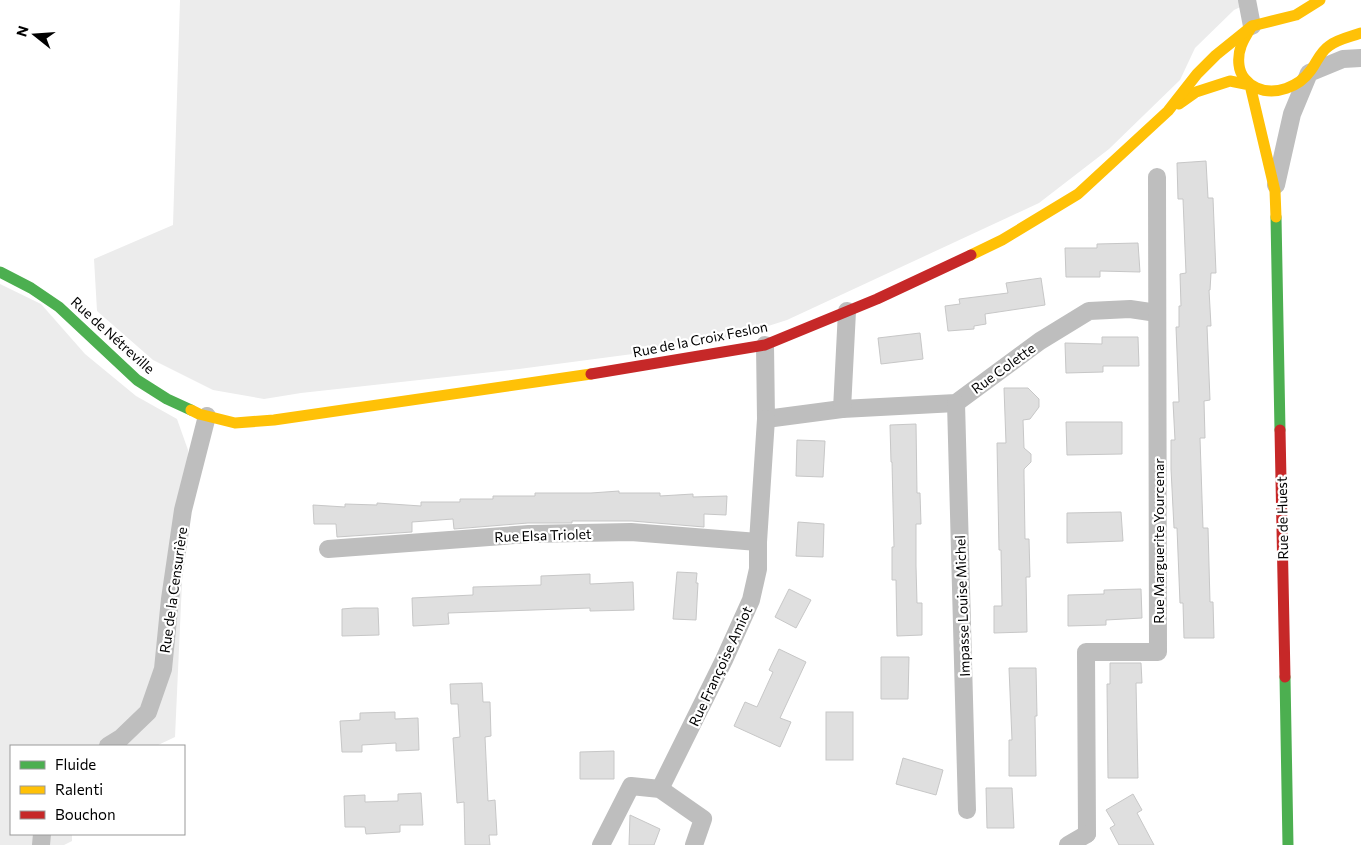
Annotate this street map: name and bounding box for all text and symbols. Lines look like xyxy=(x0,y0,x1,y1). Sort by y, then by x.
north arrow xyxy=(10,10,60,60)
text: N xyxy=(12,24,32,39)
street label: Rue de Nétreville xyxy=(68,293,158,377)
street label: Rue de la Croix Feslon xyxy=(631,318,769,360)
street label: Rue Colette xyxy=(968,339,1038,397)
street label: Rue Marguerite Yourcenar xyxy=(1150,458,1167,624)
street label: Rue de Huest xyxy=(1273,476,1291,560)
street label: Rue Elsa Triolet xyxy=(494,525,592,545)
street label: Rue de la Censurière xyxy=(156,526,190,654)
street label: Impasse Louise Michel xyxy=(951,535,973,677)
street label: Rue Françoise Amiot xyxy=(685,603,755,729)
legend xyxy=(10,745,185,835)
text: Fluide xyxy=(55,755,96,773)
text: Ralenti xyxy=(55,780,103,798)
text: Bouchon xyxy=(55,805,116,823)

